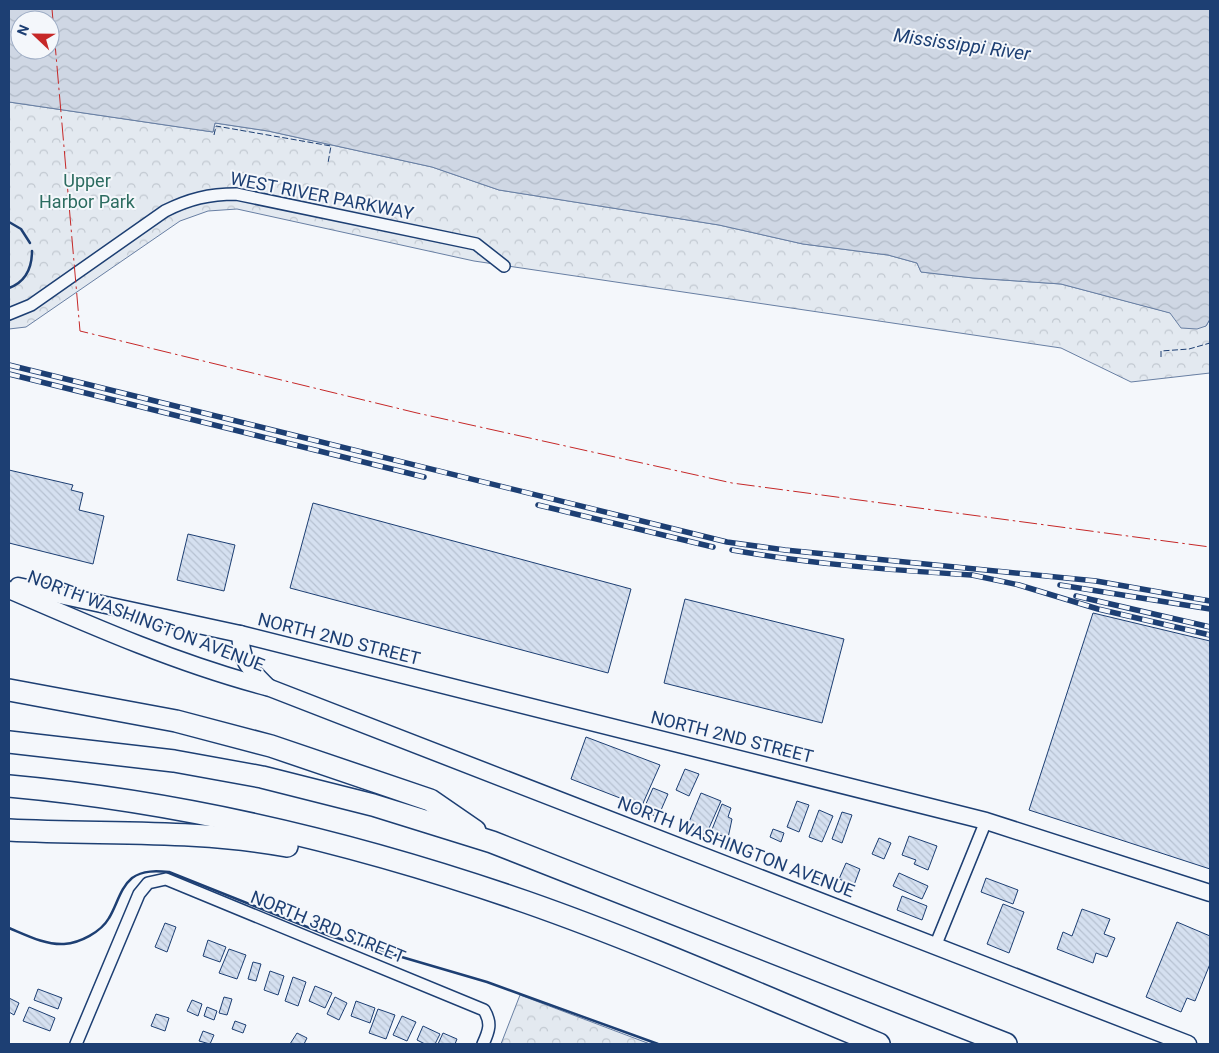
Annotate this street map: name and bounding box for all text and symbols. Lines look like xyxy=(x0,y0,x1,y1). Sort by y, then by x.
north arrow xyxy=(10,10,60,60)
text: N xyxy=(14,23,32,38)
water label: Mississippi River xyxy=(892,23,1033,66)
street label: WEST RIVER PARKWAY xyxy=(229,167,416,224)
park label: Upper Harbor Park xyxy=(39,170,136,212)
street label: NORTH WASHINGTON AVENUE xyxy=(25,566,268,676)
street label: NORTH 2ND STREET xyxy=(256,608,423,669)
street label: NORTH 2ND STREET xyxy=(649,706,816,767)
street label: NORTH WASHINGTON AVENUE xyxy=(615,792,858,902)
street label: NORTH 3RD STREET xyxy=(248,886,409,967)

